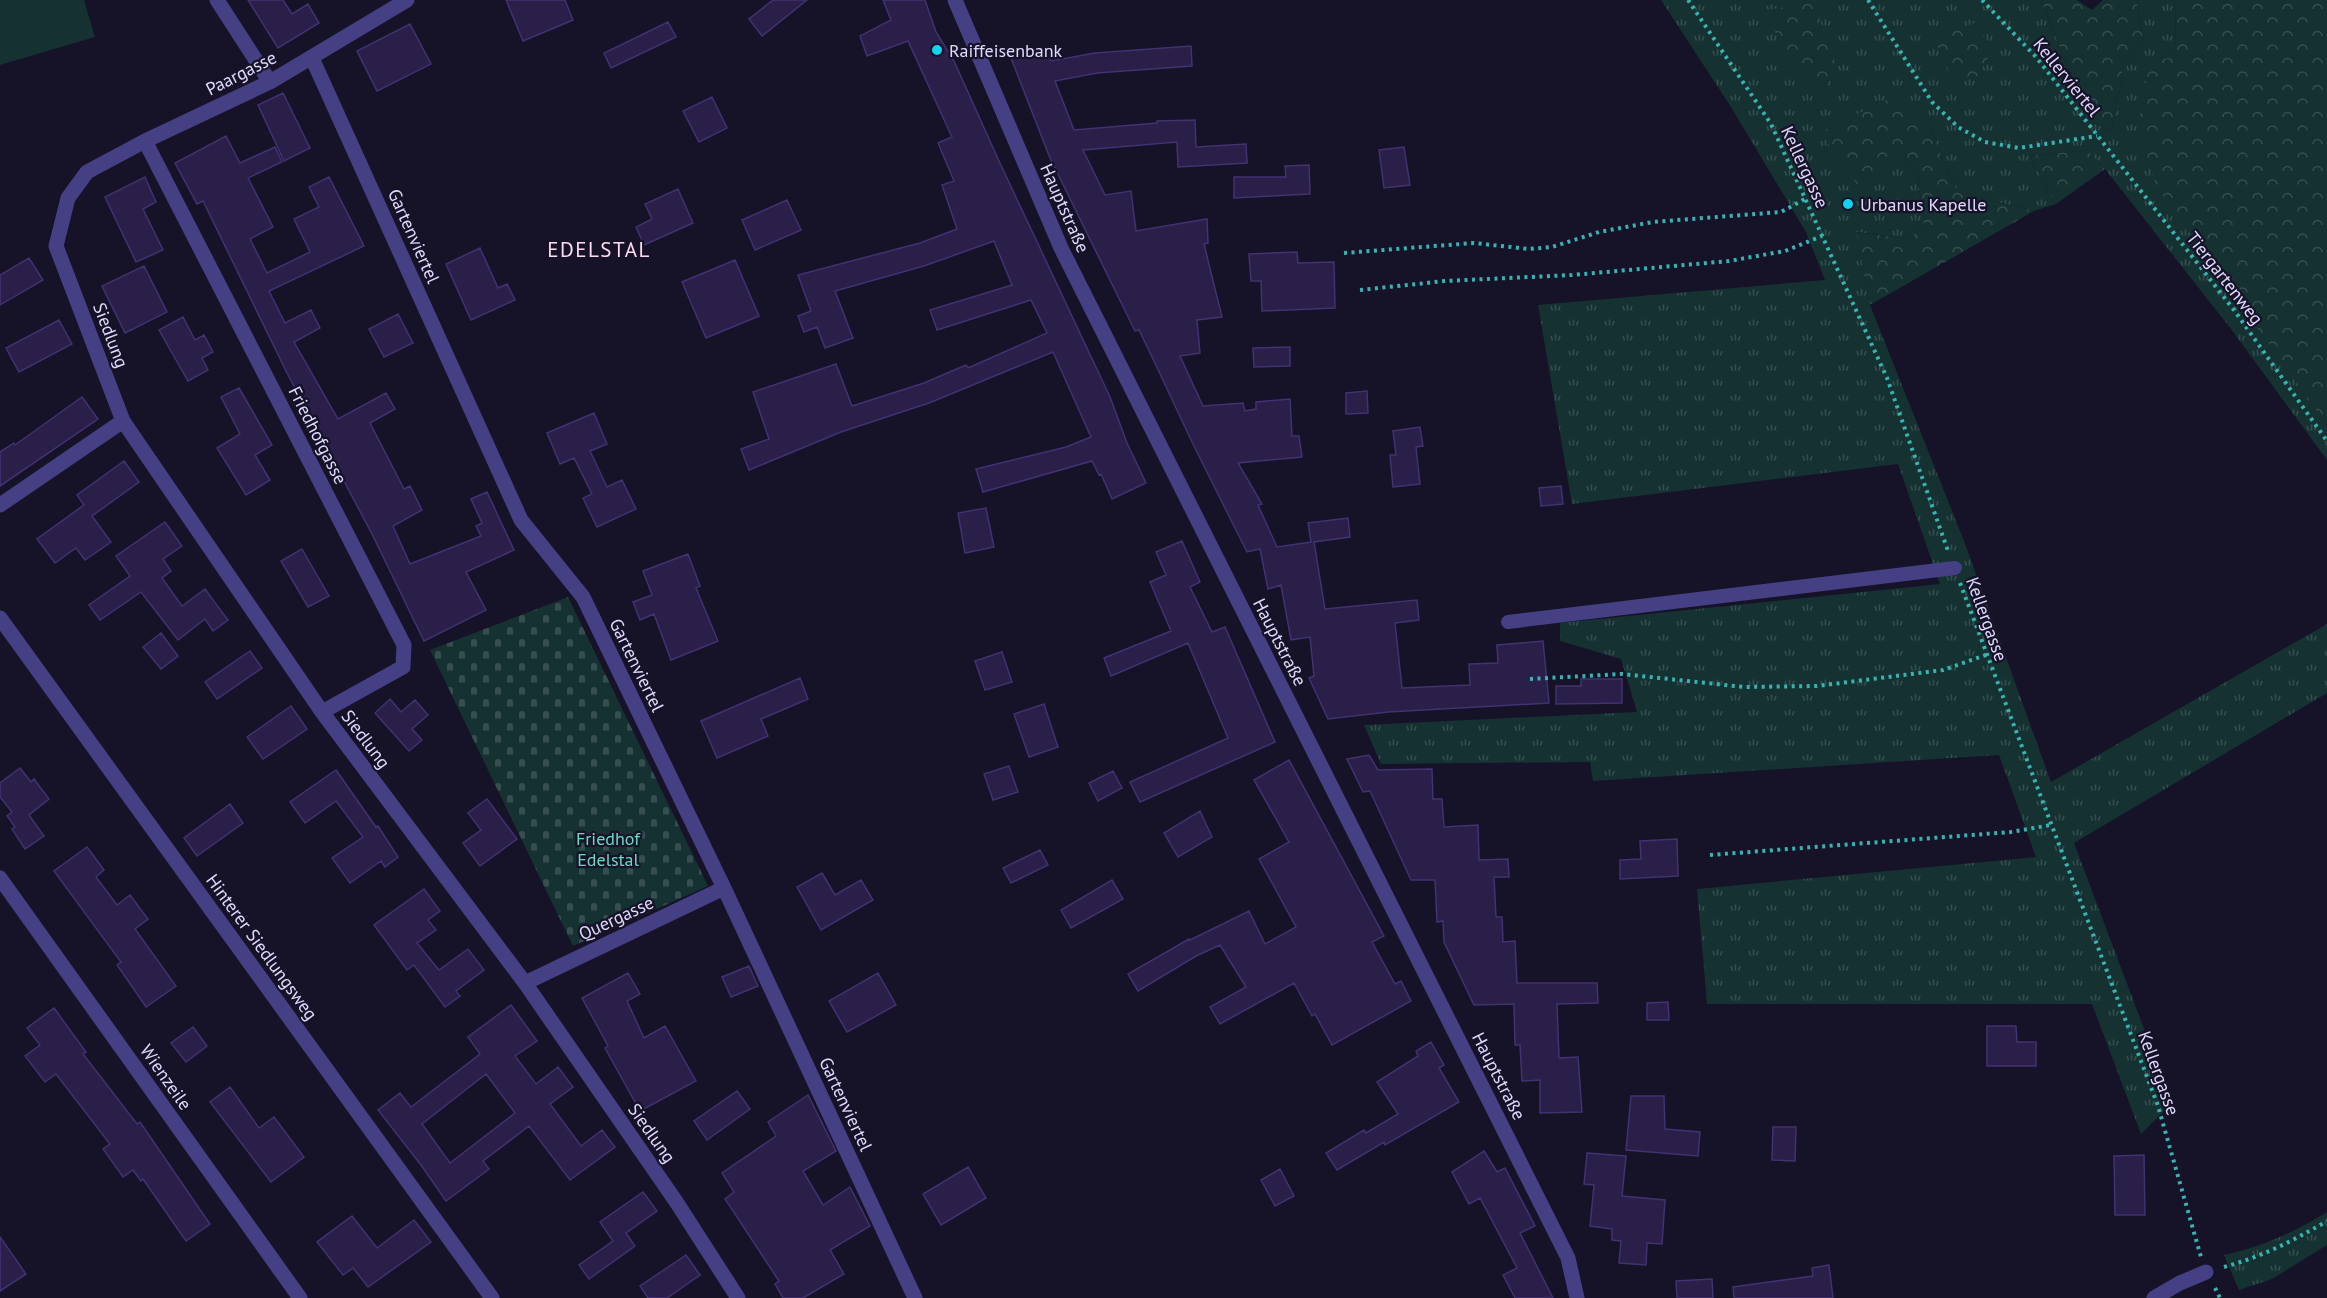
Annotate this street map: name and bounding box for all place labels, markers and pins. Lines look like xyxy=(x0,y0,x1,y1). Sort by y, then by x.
place label: Raiffeisenbank xyxy=(949,39,1063,62)
marker: Raiffeisenbank xyxy=(930,43,944,57)
place label: Urbanus Kapelle xyxy=(1860,193,1986,216)
marker: Urbanus Kapelle xyxy=(1841,197,1855,211)

